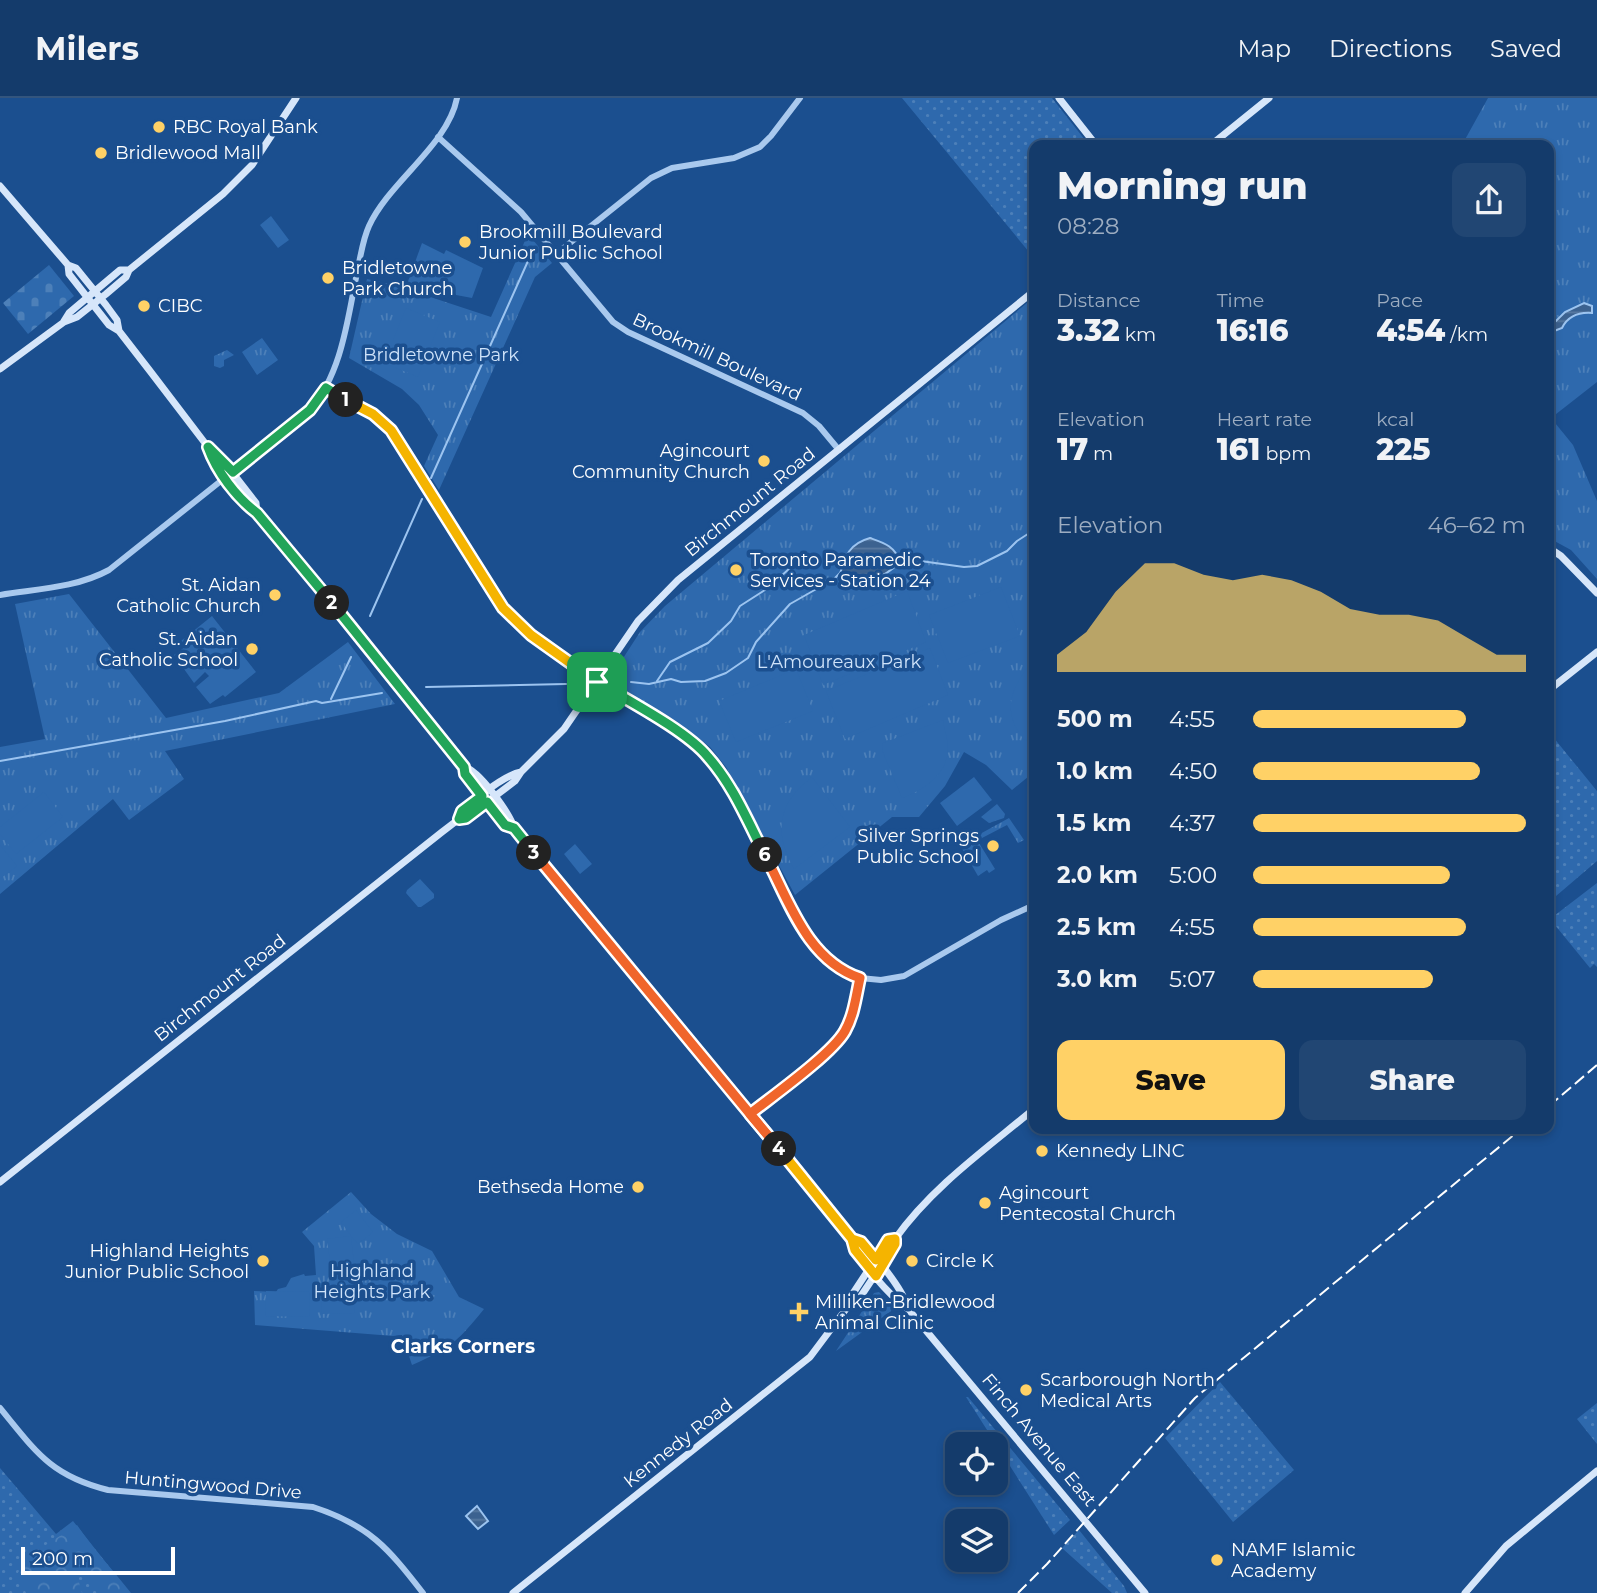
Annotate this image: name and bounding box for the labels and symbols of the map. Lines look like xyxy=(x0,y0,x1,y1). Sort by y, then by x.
place label: RBC Royal Bank xyxy=(173,116,318,138)
marker: RBC Royal Bank xyxy=(151,119,167,135)
place label: Bridlewood Mall xyxy=(115,142,261,164)
marker: Bridlewood Mall xyxy=(93,145,109,161)
place label: Brookmill Boulevard Junior Public School xyxy=(478,221,663,264)
marker: Brookmill Boulevard Junior Public School xyxy=(457,234,473,250)
place label: Bridletowne Park Church xyxy=(342,257,454,300)
marker: Bridletowne Park Church xyxy=(320,270,336,286)
place label: CIBC xyxy=(158,295,203,317)
marker: CIBC xyxy=(136,298,152,314)
street label: Brookmill Boulevard xyxy=(629,308,805,406)
park label: Bridletowne Park xyxy=(363,344,519,366)
pin: 1 xyxy=(328,382,364,418)
place label: Agincourt Community Church xyxy=(572,440,750,483)
street label: Birchmount Road xyxy=(680,443,820,561)
marker: Agincourt Community Church xyxy=(756,453,772,469)
place label: Toronto Paramedic Services - Station 24 xyxy=(750,549,931,592)
marker: Toronto Paramedic Services - Station 24 xyxy=(728,562,744,578)
place label: St. Aidan Catholic Church xyxy=(116,574,261,617)
pin: 2 xyxy=(314,586,350,620)
marker: St. Aidan Catholic Church xyxy=(267,587,283,603)
place label: St. Aidan Catholic School xyxy=(99,628,238,671)
marker: St. Aidan Catholic School xyxy=(244,641,260,657)
park label: L'Amoureaux Park xyxy=(757,651,922,673)
pin xyxy=(567,652,627,712)
place label: Silver Springs Public School xyxy=(857,825,979,868)
pin: 3 xyxy=(516,836,552,870)
pin: 6 xyxy=(748,838,782,872)
marker: Silver Springs Public School xyxy=(985,838,1001,854)
street label: Birchmount Road xyxy=(150,930,290,1046)
pin: 4 xyxy=(762,1132,796,1166)
place label: Kennedy LINC xyxy=(1056,1140,1185,1162)
marker: Kennedy LINC xyxy=(1034,1143,1050,1159)
place label: Bethseda Home xyxy=(477,1176,624,1198)
marker: Bethseda Home xyxy=(630,1179,646,1195)
place label: Agincourt Pentecostal Church xyxy=(999,1182,1176,1225)
marker: Agincourt Pentecostal Church xyxy=(977,1195,993,1211)
place label: Highland Heights Junior Public School xyxy=(64,1240,249,1283)
place label: Circle K xyxy=(926,1250,994,1272)
marker: Highland Heights Junior Public School xyxy=(255,1253,271,1269)
marker: Circle K xyxy=(904,1253,920,1269)
park label: Highland Heights Park xyxy=(314,1260,431,1303)
place label: Milliken-Bridlewood Animal Clinic xyxy=(815,1291,995,1334)
marker: Milliken-Bridlewood Animal Clinic xyxy=(789,1302,809,1322)
district label: Clarks Corners xyxy=(391,1335,535,1358)
street label: Finch Avenue East xyxy=(977,1369,1101,1511)
place label: Scarborough North Medical Arts xyxy=(1040,1369,1215,1412)
marker: Scarborough North Medical Arts xyxy=(1018,1382,1034,1398)
street label: Kennedy Road xyxy=(619,1394,737,1492)
street label: Huntingwood Drive xyxy=(124,1466,303,1504)
place label: NAMF Islamic Academy xyxy=(1231,1539,1356,1582)
scale bar xyxy=(21,1544,175,1576)
marker: NAMF Islamic Academy xyxy=(1209,1552,1225,1568)

